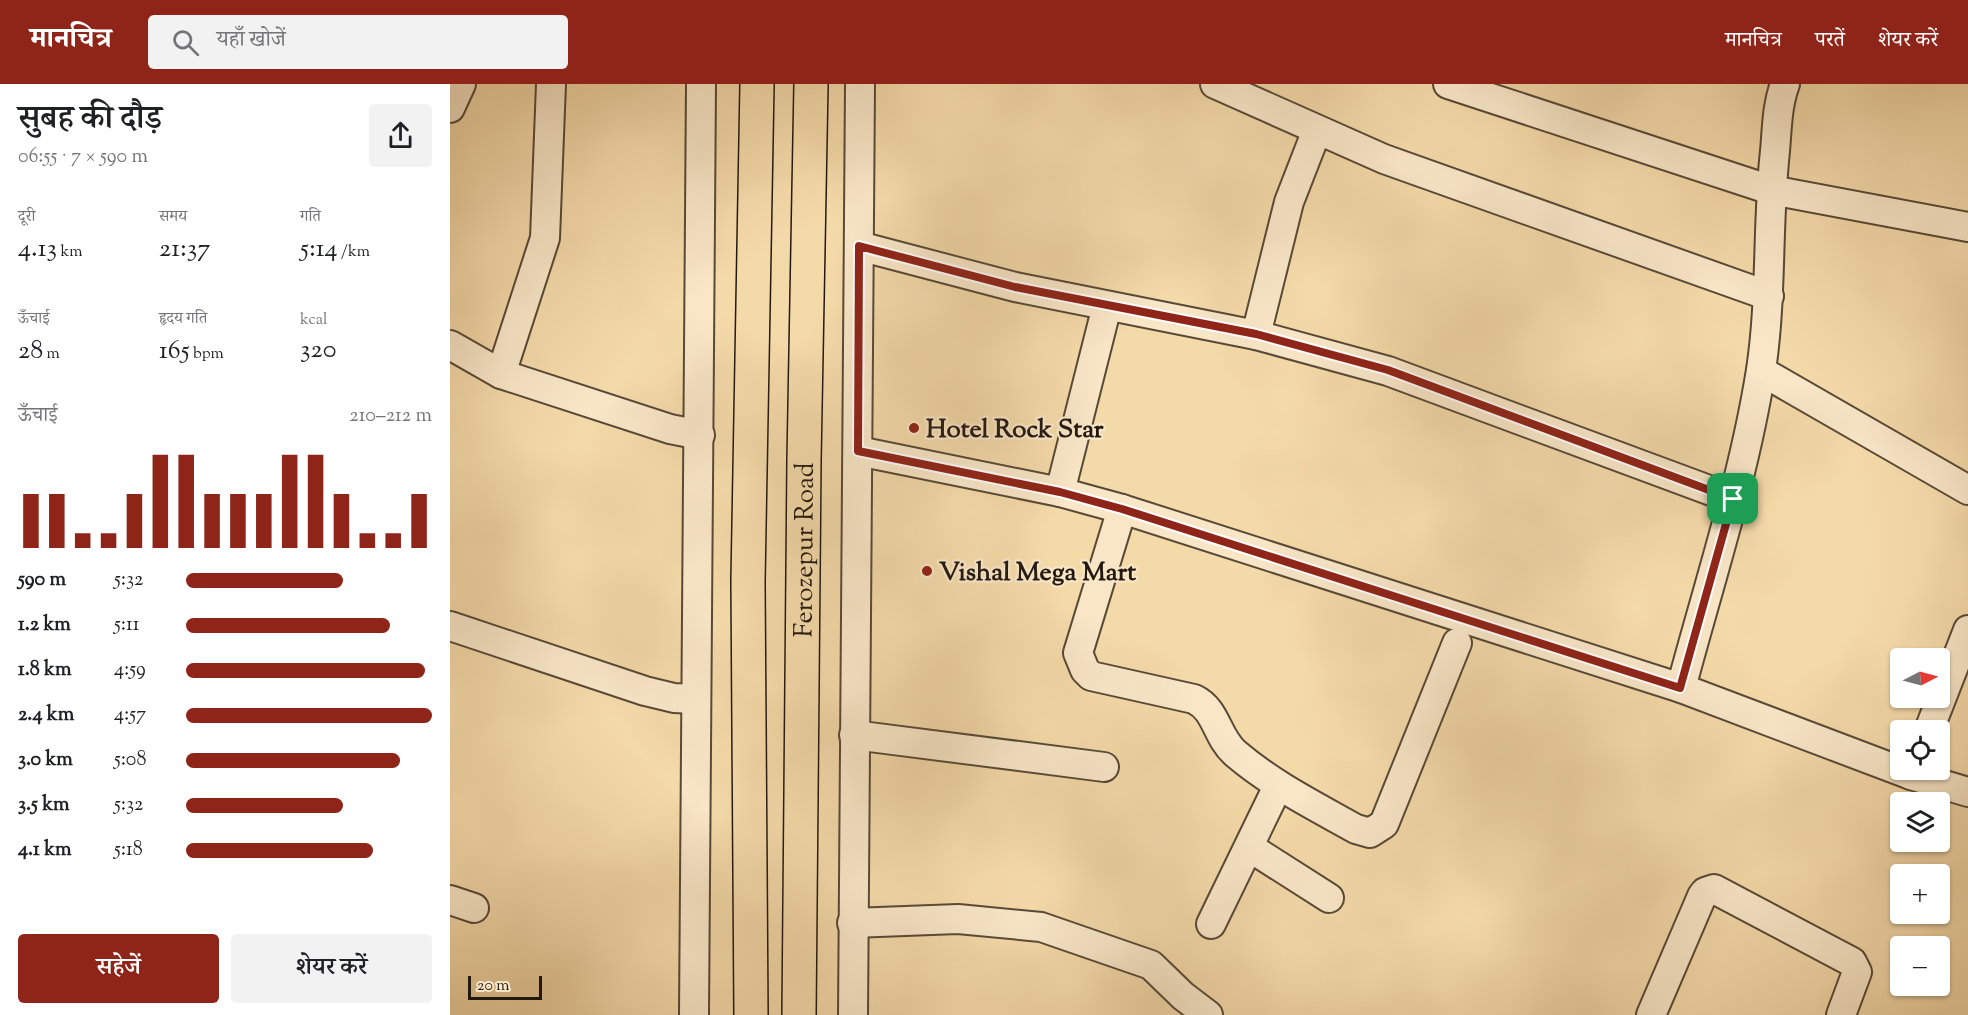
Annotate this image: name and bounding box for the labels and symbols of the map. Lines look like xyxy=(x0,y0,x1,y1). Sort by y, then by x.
place label: Hotel Rock Star xyxy=(926,412,1104,449)
marker: Hotel Rock Star xyxy=(907,421,921,435)
street label: Ferozepur Road xyxy=(786,462,825,638)
pin xyxy=(1707,473,1758,524)
place label: Vishal Mega Mart xyxy=(939,555,1136,592)
marker: Vishal Mega Mart xyxy=(920,564,934,578)
north arrow xyxy=(1890,648,1950,708)
scale bar xyxy=(468,973,542,1000)

